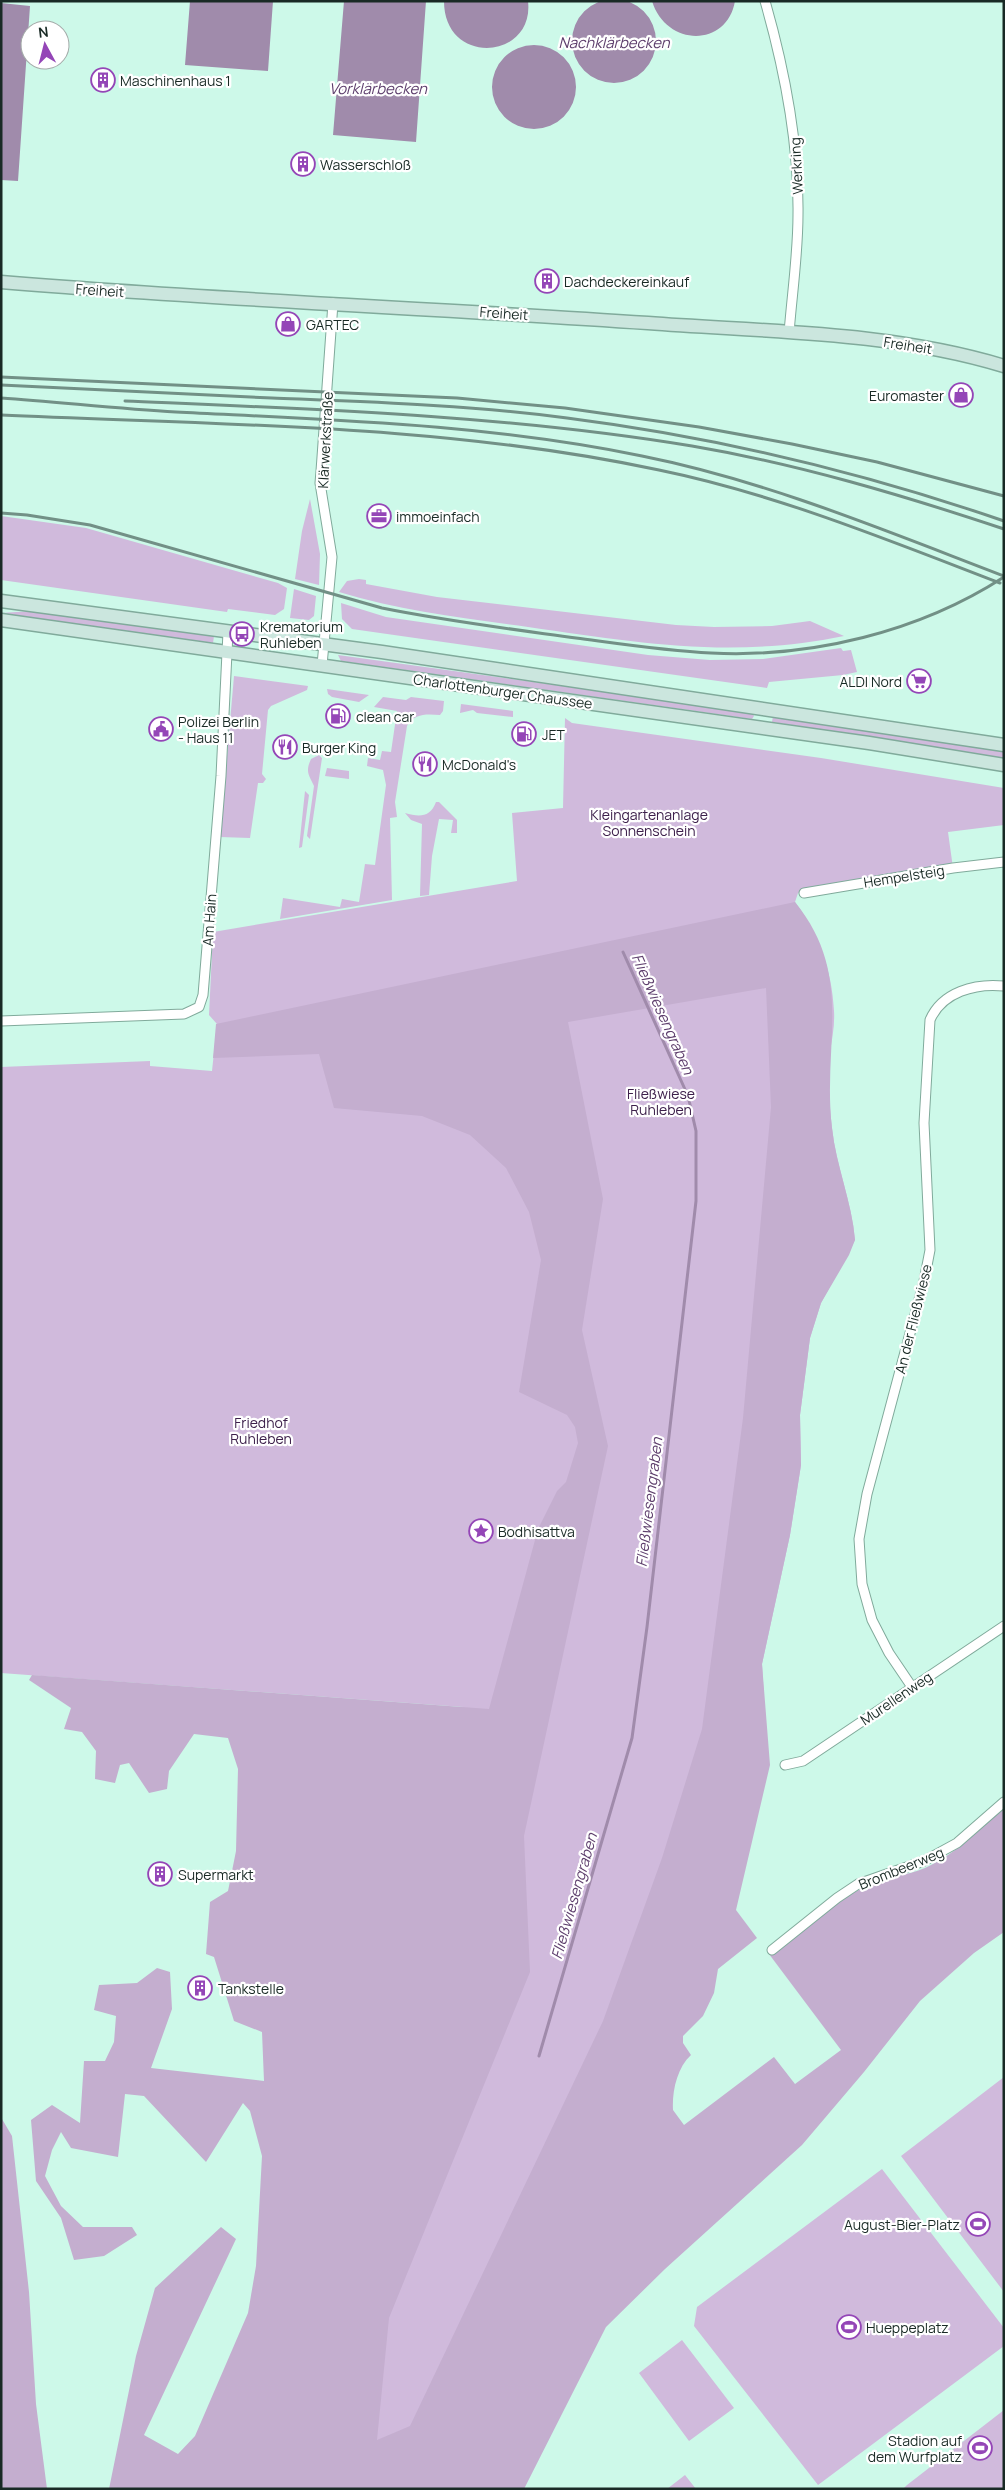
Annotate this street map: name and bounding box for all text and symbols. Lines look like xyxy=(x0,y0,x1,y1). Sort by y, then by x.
north arrow xyxy=(20,20,70,70)
text: N xyxy=(37,22,50,42)
water label: Nachklärbecken xyxy=(558,32,671,53)
building icon: Maschinenhaus 1 xyxy=(90,67,116,93)
place label: Maschinenhaus 1 xyxy=(120,71,231,90)
water label: Vorklärbecken xyxy=(329,78,428,99)
street label: Werkring xyxy=(785,137,807,195)
building icon: Wasserschloß xyxy=(290,151,316,177)
place label: Wasserschloß xyxy=(320,155,411,174)
building icon: Dachdeckereinkauf xyxy=(534,268,560,294)
place label: Dachdeckereinkauf xyxy=(564,272,689,291)
street label: Freiheit xyxy=(75,279,125,301)
street label: Freiheit xyxy=(479,302,529,324)
shop icon: GARTEC xyxy=(275,311,301,337)
place label: GARTEC xyxy=(306,315,359,334)
street label: Freiheit xyxy=(882,332,934,358)
shop icon: Euromaster xyxy=(948,382,974,408)
place label: Euromaster xyxy=(869,386,944,405)
street label: Klärwerkstraße xyxy=(313,391,337,489)
office icon: immoeinfach xyxy=(366,503,392,529)
place label: immoeinfach xyxy=(396,507,480,526)
place label: Krematorium Ruhleben xyxy=(260,617,343,652)
bus stop icon: Krematorium Ruhleben xyxy=(229,621,255,647)
supermarket icon: ALDI Nord xyxy=(906,668,932,694)
street label: Charlottenburger Chaussee xyxy=(412,669,594,713)
place label: ALDI Nord xyxy=(839,672,902,691)
fuel station icon: clean car xyxy=(325,703,351,729)
place label: clean car xyxy=(356,707,414,726)
place label: Polizei Berlin - Haus 11 xyxy=(178,712,259,747)
public building icon: Polizei Berlin - Haus 11 xyxy=(148,716,174,742)
fuel station icon: JET xyxy=(511,721,537,747)
place label: JET xyxy=(542,725,565,744)
restaurant icon: Burger King xyxy=(272,734,298,760)
place label: Burger King xyxy=(302,738,376,757)
restaurant icon: McDonald's xyxy=(412,751,438,777)
place label: McDonald's xyxy=(442,755,516,774)
park label: Kleingartenanlage Sonnenschein xyxy=(590,805,708,840)
street label: Hempelsteig xyxy=(862,860,946,892)
street label: Am Hain xyxy=(198,893,220,947)
water label: Fließwiesengraben xyxy=(627,950,699,1079)
park label: Fließwiese Ruhleben xyxy=(627,1084,695,1119)
street label: An der Fließwiese xyxy=(890,1262,936,1376)
park label: Friedhof Ruhleben xyxy=(230,1413,292,1448)
water label: Fließwiesengraben xyxy=(631,1435,667,1568)
place icon: Bodhisattva xyxy=(468,1518,494,1544)
place label: Bodhisattva xyxy=(498,1522,575,1541)
street label: Murellenweg xyxy=(856,1667,936,1729)
water label: Fließwiesengraben xyxy=(546,1830,602,1961)
street label: Brombeerweg xyxy=(856,1842,946,1894)
building icon: Supermarkt xyxy=(147,1861,173,1887)
place label: Supermarkt xyxy=(178,1865,254,1884)
building icon: Tankstelle xyxy=(187,1975,213,2001)
place label: Tankstelle xyxy=(218,1979,284,1998)
sports icon: August-Bier-Platz xyxy=(965,2211,991,2237)
place label: August-Bier-Platz xyxy=(844,2215,960,2234)
sports icon: Hueppeplatz xyxy=(836,2314,862,2340)
place label: Hueppeplatz xyxy=(866,2318,949,2337)
place label: Stadion auf dem Wurfplatz xyxy=(868,2431,962,2466)
sports icon: Stadion auf dem Wurfplatz xyxy=(967,2435,993,2461)

